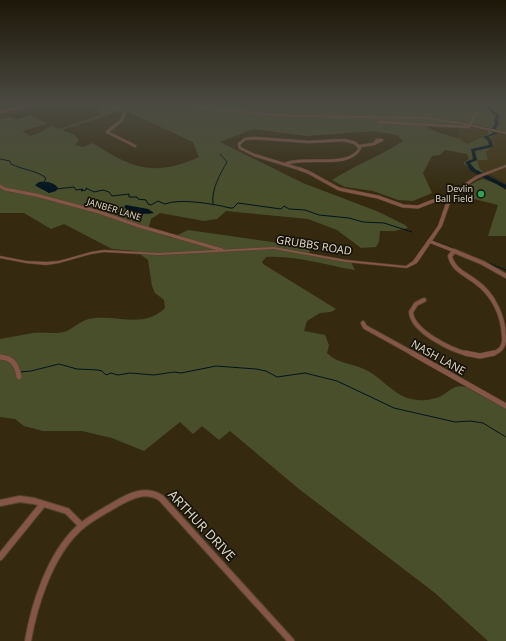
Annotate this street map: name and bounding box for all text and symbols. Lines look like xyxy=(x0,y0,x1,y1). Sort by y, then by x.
place label: Devlin Ball Field xyxy=(435,184,473,205)
marker: Devlin Ball Field xyxy=(476,189,486,199)
street label: JANBER LANE xyxy=(86,197,142,223)
street label: GRUBBS ROAD xyxy=(275,234,353,258)
street label: NASH LANE xyxy=(409,338,467,378)
street label: ARTHUR DRIVE xyxy=(164,487,238,565)

